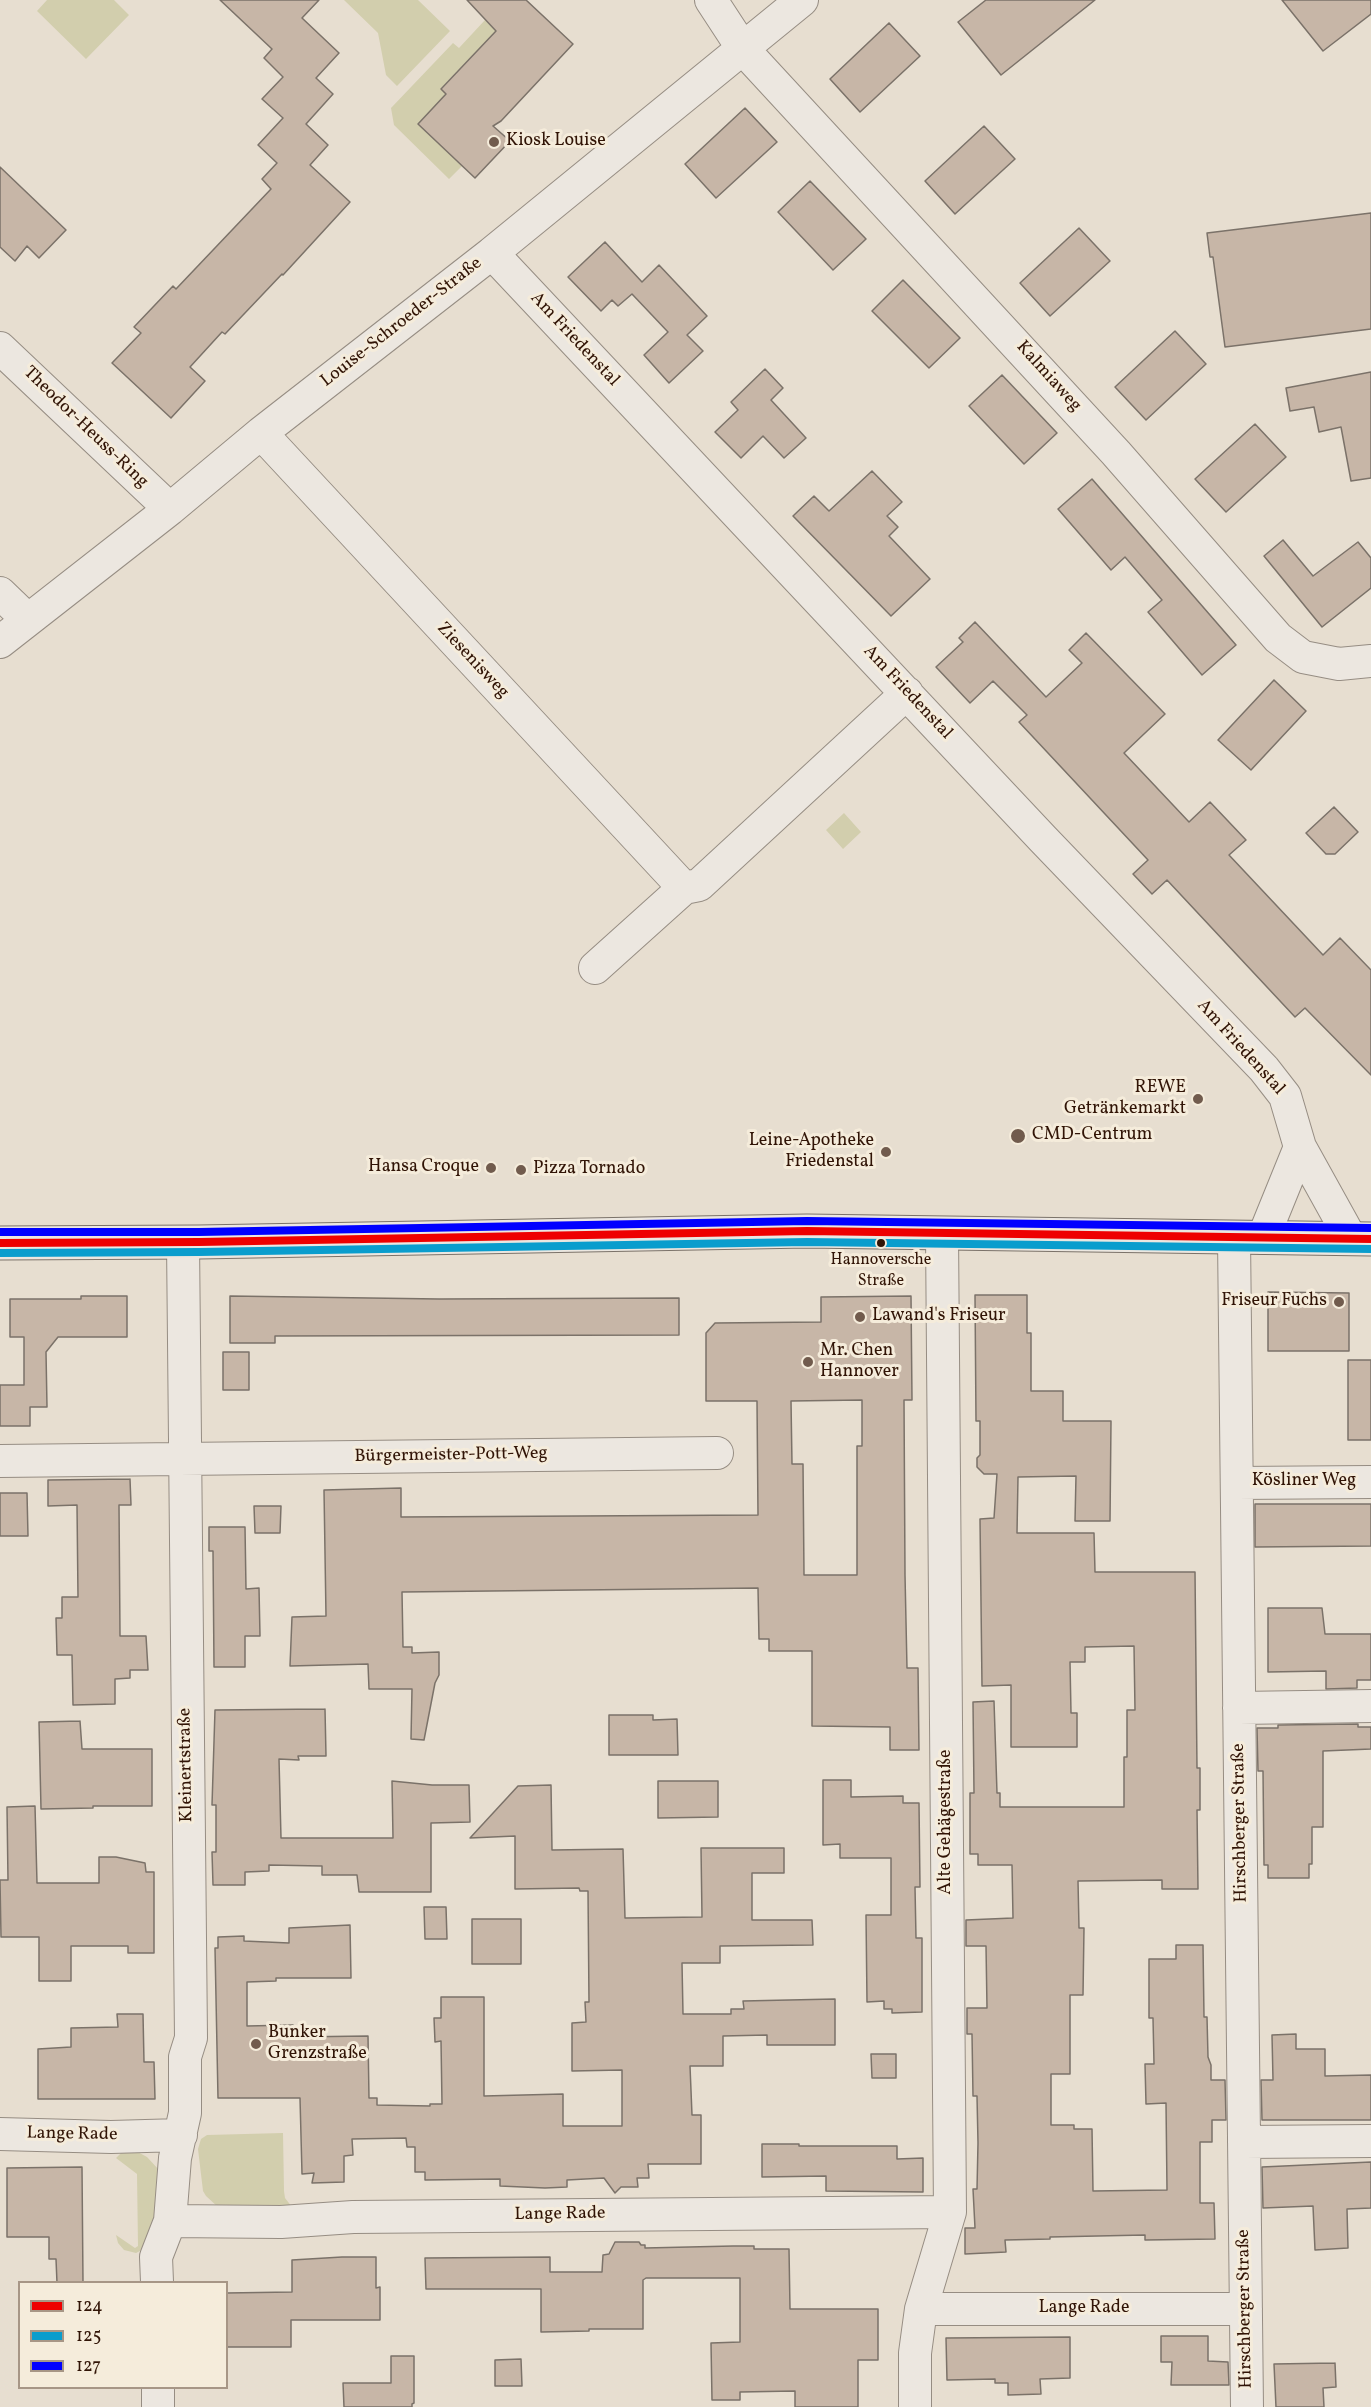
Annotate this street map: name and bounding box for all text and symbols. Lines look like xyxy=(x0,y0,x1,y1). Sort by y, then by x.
place label: Kiosk Louise xyxy=(506,131,606,153)
marker: Kiosk Louise xyxy=(487,135,501,149)
street label: Louise-Schroeder-Straße xyxy=(317,253,487,393)
street label: Am Friedenstal xyxy=(525,288,623,392)
street label: Kalmiaweg xyxy=(1011,337,1085,417)
street label: Theodor-Heuss-Ring xyxy=(18,363,152,493)
street label: Ziesenisweg xyxy=(431,618,513,704)
street label: Am Friedenstal xyxy=(858,641,956,745)
street label: Am Friedenstal xyxy=(1191,996,1289,1100)
place label: REWE Getränkemarkt xyxy=(1064,1078,1186,1120)
marker: REWE Getränkemarkt xyxy=(1191,1092,1205,1106)
place label: CMD-Centrum xyxy=(1032,1125,1153,1147)
marker: CMD-Centrum xyxy=(1009,1127,1027,1145)
place label: Leine-Apotheke Friedenstal xyxy=(749,1131,874,1174)
marker: Leine-Apotheke Friedenstal xyxy=(879,1145,893,1159)
place label: Hansa Croque xyxy=(368,1157,479,1179)
place label: Pizza Tornado xyxy=(533,1159,645,1181)
marker: Hansa Croque xyxy=(484,1161,498,1175)
marker: Pizza Tornado xyxy=(514,1163,528,1177)
marker: Hannoversche Straße xyxy=(875,1237,887,1249)
place label: Hannoversche Straße xyxy=(831,1251,931,1289)
place label: Friseur Fuchs xyxy=(1221,1291,1327,1313)
marker: Friseur Fuchs xyxy=(1332,1295,1346,1309)
place label: Lawand's Friseur xyxy=(872,1306,1006,1328)
marker: Lawand's Friseur xyxy=(853,1310,867,1324)
place label: Mr. Chen Hannover xyxy=(820,1341,899,1384)
marker: Mr. Chen Hannover xyxy=(801,1355,815,1369)
street label: Bürgermeister-Pott-Weg xyxy=(354,1444,548,1468)
street label: Kösliner Weg xyxy=(1252,1471,1356,1493)
street label: Kleinertstraße xyxy=(175,1708,199,1822)
street label: Hirschberger Straße xyxy=(1229,1743,1253,1903)
street label: Alte Gehägestraße xyxy=(936,1749,958,1895)
place label: Bunker Grenzstraße xyxy=(268,2023,367,2066)
marker: Bunker Grenzstraße xyxy=(249,2037,263,2051)
street label: Lange Rade xyxy=(26,2123,118,2147)
street label: Lange Rade xyxy=(514,2203,606,2227)
street label: Hirschberger Straße xyxy=(1234,2229,1258,2389)
legend xyxy=(18,2281,228,2389)
text: 124 xyxy=(76,2294,103,2319)
street label: Lange Rade xyxy=(1038,2298,1130,2320)
text: 125 xyxy=(76,2324,101,2349)
text: 127 xyxy=(76,2354,101,2379)

